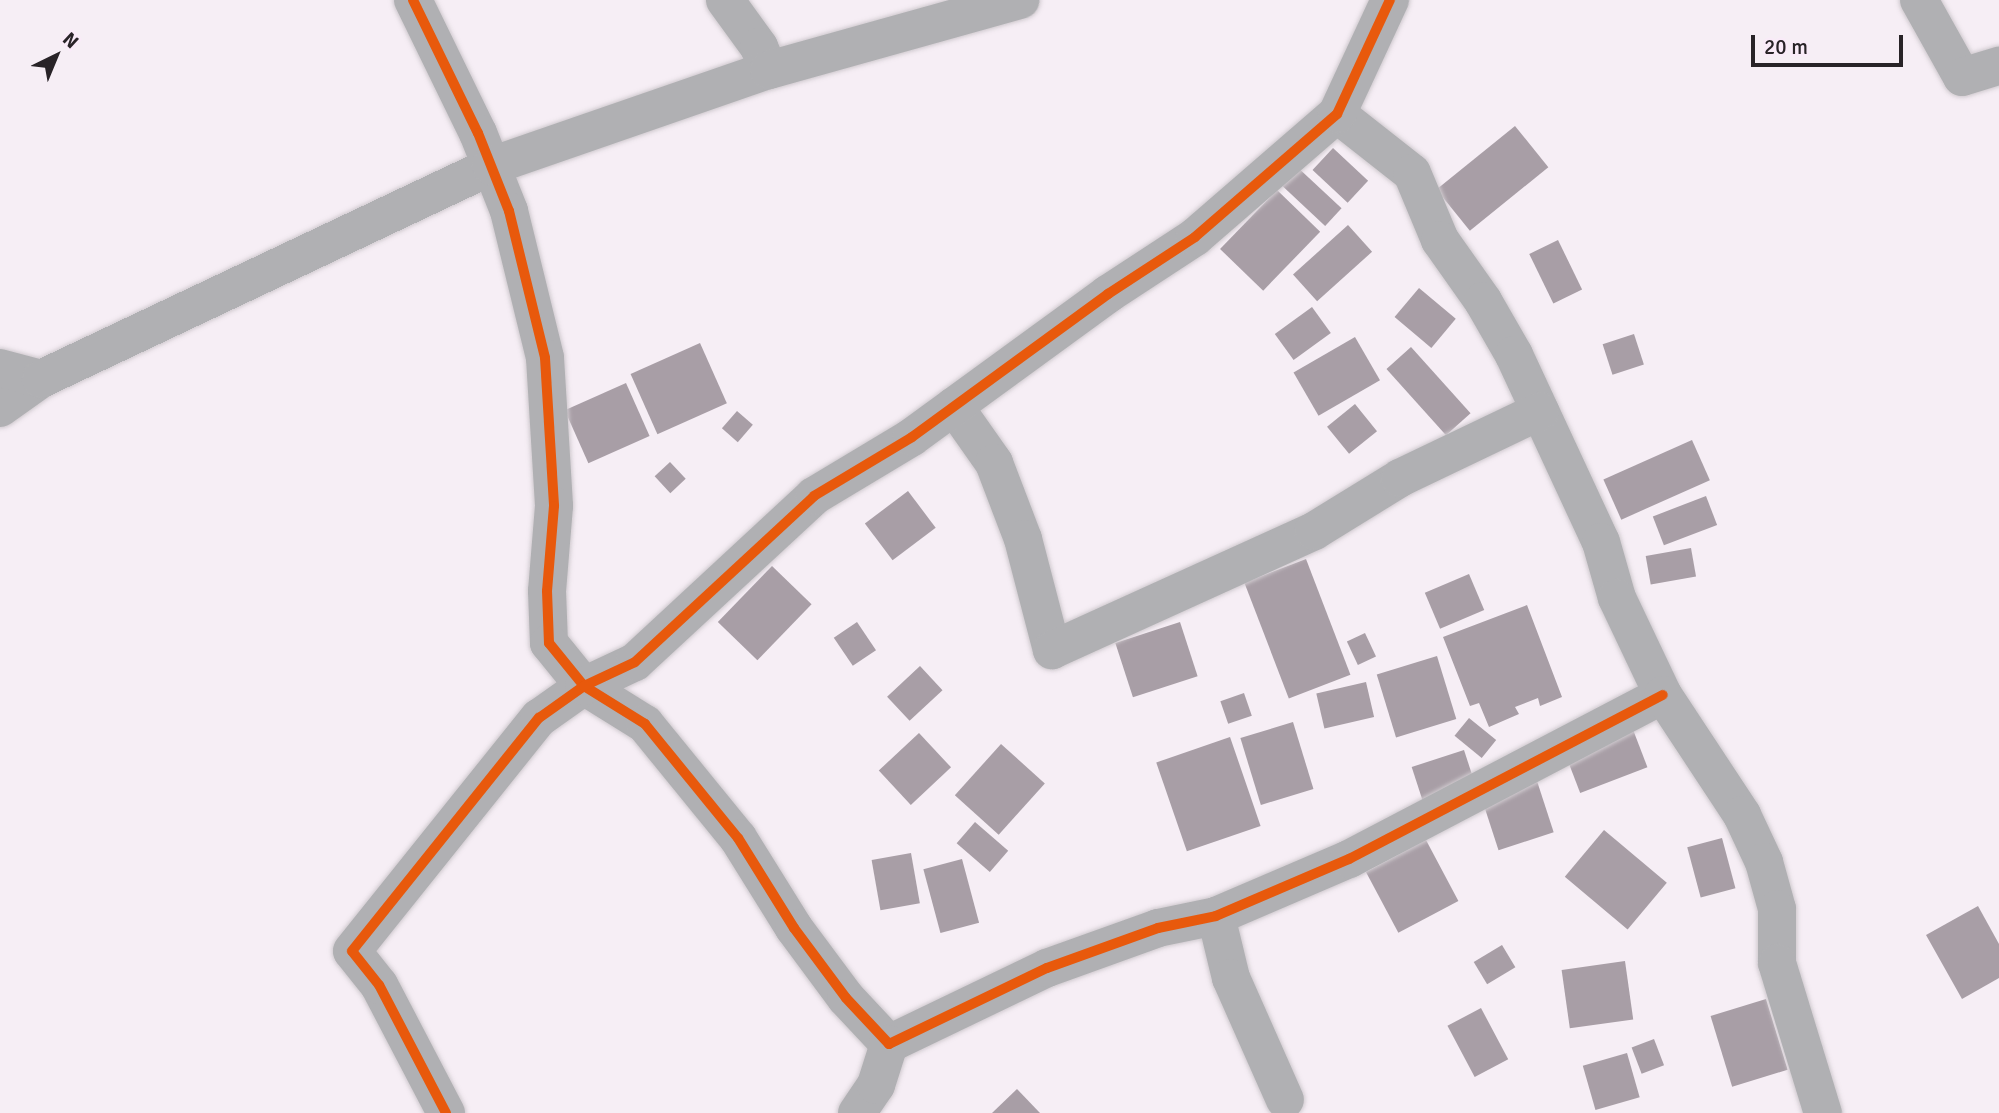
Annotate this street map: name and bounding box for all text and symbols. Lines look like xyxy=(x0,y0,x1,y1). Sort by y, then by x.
north arrow xyxy=(21,21,91,91)
scale bar xyxy=(1754,21,1906,65)
text: N xyxy=(57,27,83,54)
text: 20 m xyxy=(1764,34,1808,60)

